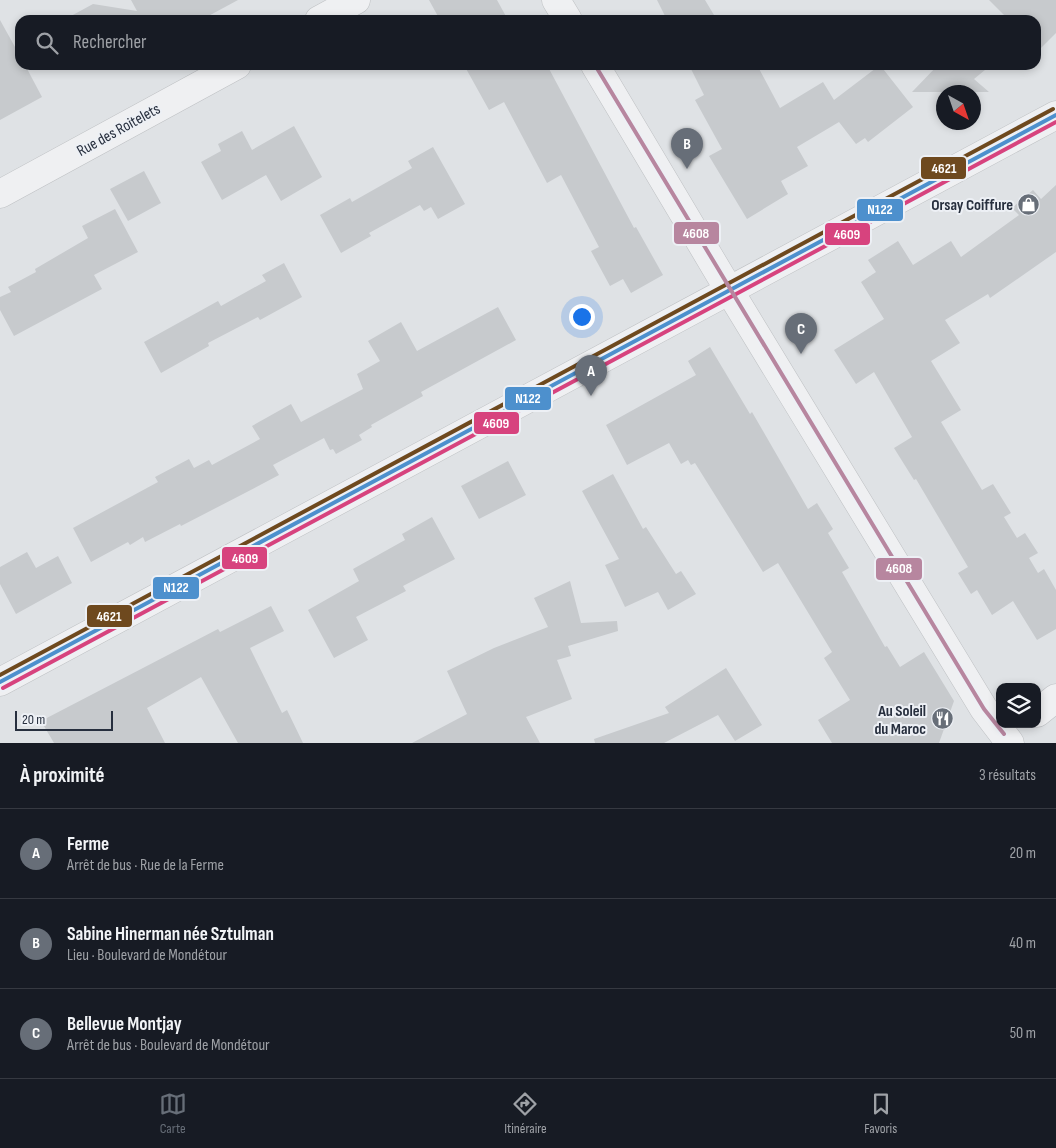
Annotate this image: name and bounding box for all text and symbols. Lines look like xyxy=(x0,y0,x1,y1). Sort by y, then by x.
search box xyxy=(15,15,1041,70)
icon: search xyxy=(33,29,61,57)
text: Rechercher xyxy=(73,31,147,54)
north arrow xyxy=(936,85,981,130)
street label: Rue des Roitelets xyxy=(74,100,164,161)
pin: B xyxy=(671,128,703,169)
line badge: 4621 xyxy=(920,156,967,180)
text: 4621 xyxy=(932,160,957,177)
shop icon: Orsay Coiffure xyxy=(1017,192,1041,216)
place label: Orsay Coiffure xyxy=(931,196,1013,215)
line badge: N122 xyxy=(856,198,904,222)
text: N122 xyxy=(867,201,893,218)
line badge: 4608 xyxy=(673,221,720,245)
line badge: 4609 xyxy=(824,222,871,246)
text: 4608 xyxy=(683,225,710,242)
text: 4609 xyxy=(834,226,861,243)
your location xyxy=(569,304,595,330)
pin: C xyxy=(785,313,817,354)
pin: A xyxy=(575,355,607,396)
line badge: N122 xyxy=(504,386,552,411)
text: N122 xyxy=(515,390,541,407)
line badge: 4609 xyxy=(473,411,520,435)
text: 4609 xyxy=(483,415,510,432)
line badge: 4609 xyxy=(221,546,268,570)
text: 4609 xyxy=(232,550,259,567)
line badge: 4608 xyxy=(875,557,923,581)
text: 4608 xyxy=(886,560,913,577)
line badge: N122 xyxy=(152,576,200,600)
text: N122 xyxy=(163,579,189,596)
line badge: 4621 xyxy=(86,604,133,628)
text: 4621 xyxy=(97,608,122,625)
map controls xyxy=(996,683,1041,728)
button: layers xyxy=(996,683,1041,728)
place label: Au Soleil du Maroc xyxy=(874,702,926,739)
restaurant icon: Au Soleil du Maroc xyxy=(930,707,954,731)
scale bar xyxy=(15,708,112,731)
text: 20 m xyxy=(22,711,45,728)
text: À proximité xyxy=(20,763,105,788)
text: 3 résultats xyxy=(979,766,1036,785)
text: Ferme xyxy=(67,833,109,856)
text: A xyxy=(32,844,40,863)
text: 20 m xyxy=(1009,844,1036,863)
text: Arrêt de bus · Rue de la Ferme xyxy=(67,856,224,875)
text: Sabine Hinerman née Sztulman xyxy=(67,923,274,946)
text: B xyxy=(32,934,40,953)
text: 40 m xyxy=(1009,934,1036,953)
text: Lieu · Boulevard de Mondétour xyxy=(67,946,227,965)
text: Bellevue Montjay xyxy=(67,1013,182,1036)
text: C xyxy=(32,1024,40,1043)
text: 50 m xyxy=(1010,1024,1036,1043)
text: Arrêt de bus · Boulevard de Mondétour xyxy=(67,1036,270,1055)
tab: Carte xyxy=(159,1090,187,1137)
tab: Itinéraire xyxy=(504,1090,547,1137)
tab: Favoris xyxy=(864,1090,897,1137)

